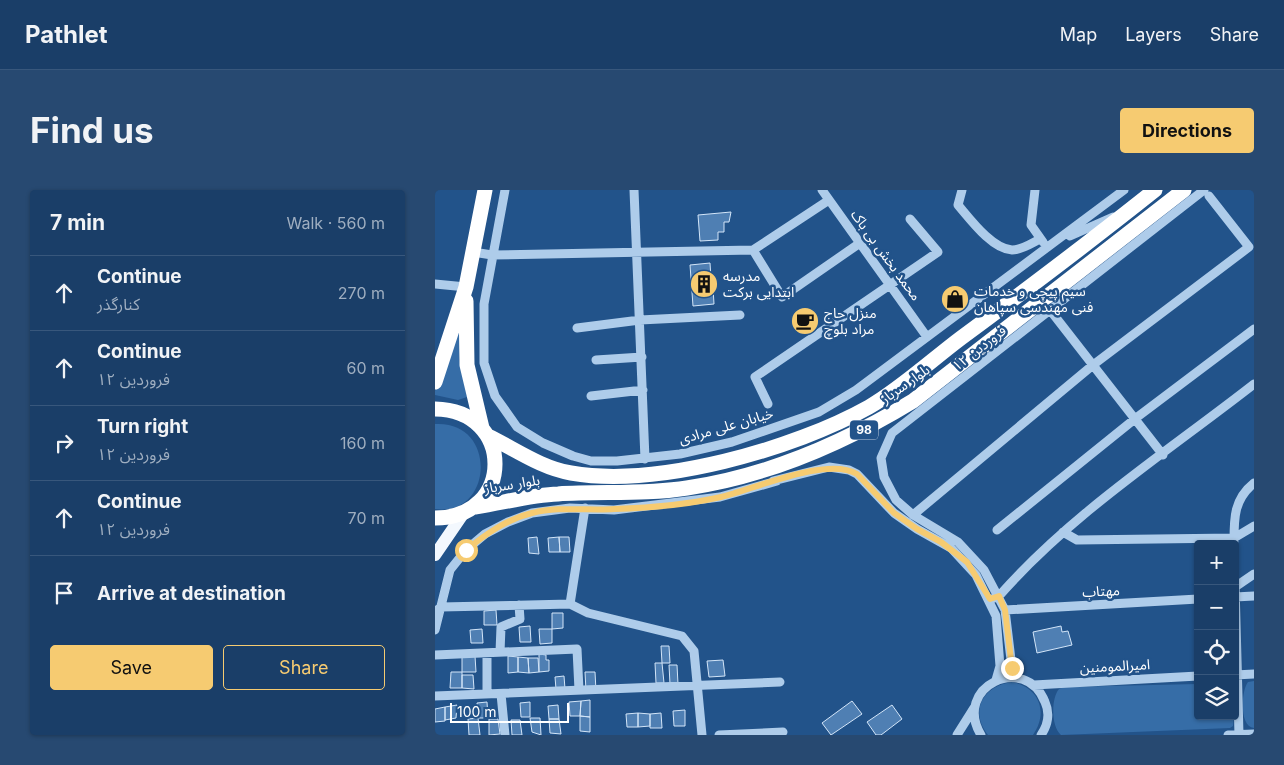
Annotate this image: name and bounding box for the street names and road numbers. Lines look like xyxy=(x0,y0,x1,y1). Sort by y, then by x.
street label: محمد بخش بی باک xyxy=(847,206,925,304)
street label: ۱۲ فروردین xyxy=(948,321,1010,375)
street label: بلوار سرباز xyxy=(876,360,933,408)
street label: خیابان علی مرادی xyxy=(677,404,775,448)
road number: 98 xyxy=(850,420,878,440)
street label: بلوار سرباز xyxy=(482,471,541,497)
street label: مهتاب xyxy=(1082,581,1120,601)
street label: امیرالمومنین xyxy=(1079,655,1151,677)

